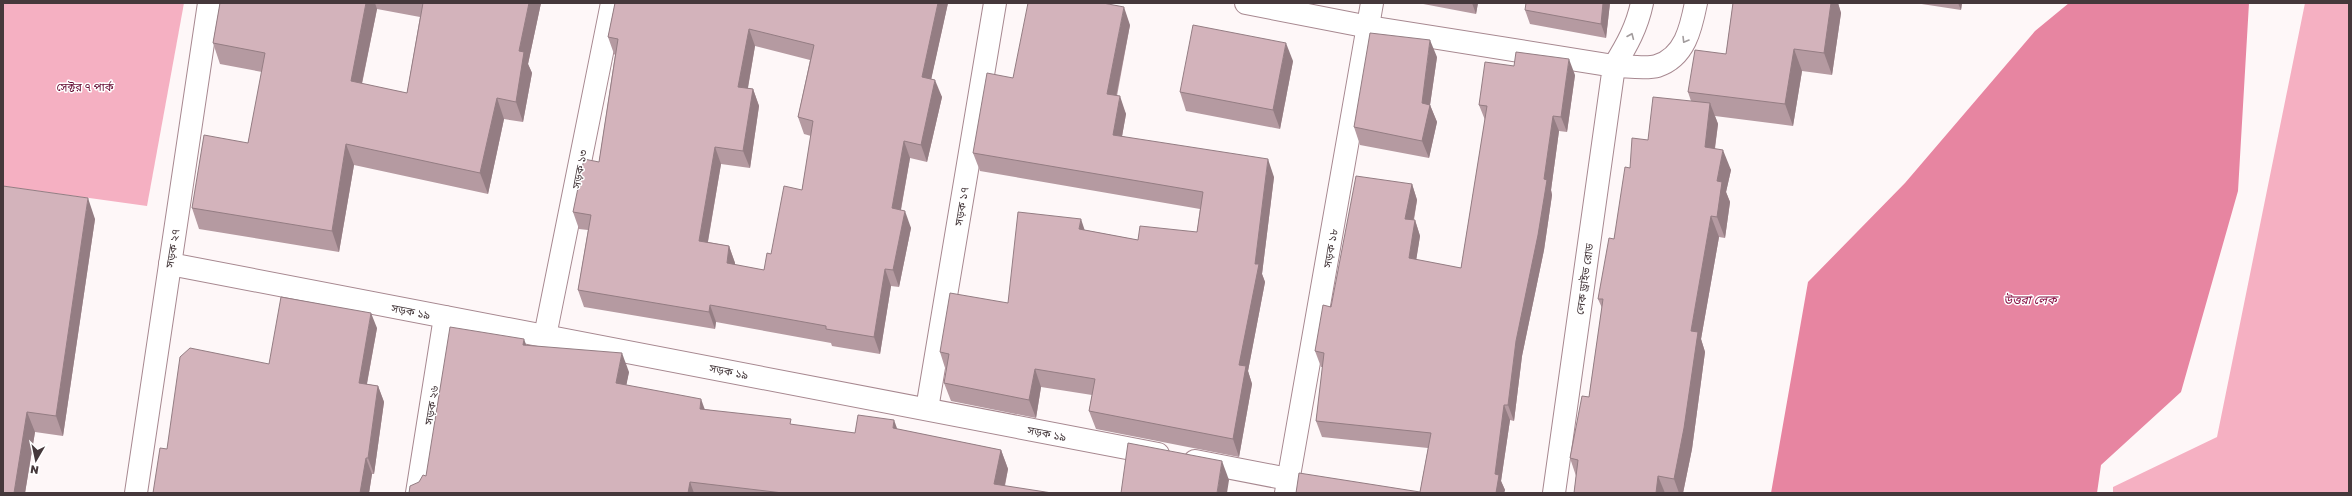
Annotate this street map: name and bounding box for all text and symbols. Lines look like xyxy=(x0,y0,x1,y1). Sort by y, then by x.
one-way arrow xyxy=(1627,33,1635,40)
one-way arrow xyxy=(1683,36,1690,43)
park label: সেক্টর ৭ পার্ক xyxy=(56,80,114,93)
street label: সড়ক ১৩ xyxy=(569,148,589,191)
street label: সড়ক ১৭ xyxy=(951,186,970,227)
street label: সড়ক ১৮ xyxy=(1320,227,1340,269)
street label: সড়ক ২৭ xyxy=(162,228,181,269)
street label: লেক ড্রাইভ রোড xyxy=(1573,242,1596,316)
water label: উত্তরা লেক xyxy=(2003,292,2059,307)
street label: সড়ক ১৯ xyxy=(389,301,432,321)
street label: সড়ক ১৯ xyxy=(707,361,750,381)
street label: সড়ক ২৬ xyxy=(421,384,441,426)
street label: সড়ক ১৯ xyxy=(1025,423,1068,443)
north arrow xyxy=(16,440,56,480)
text: N xyxy=(29,463,40,477)

